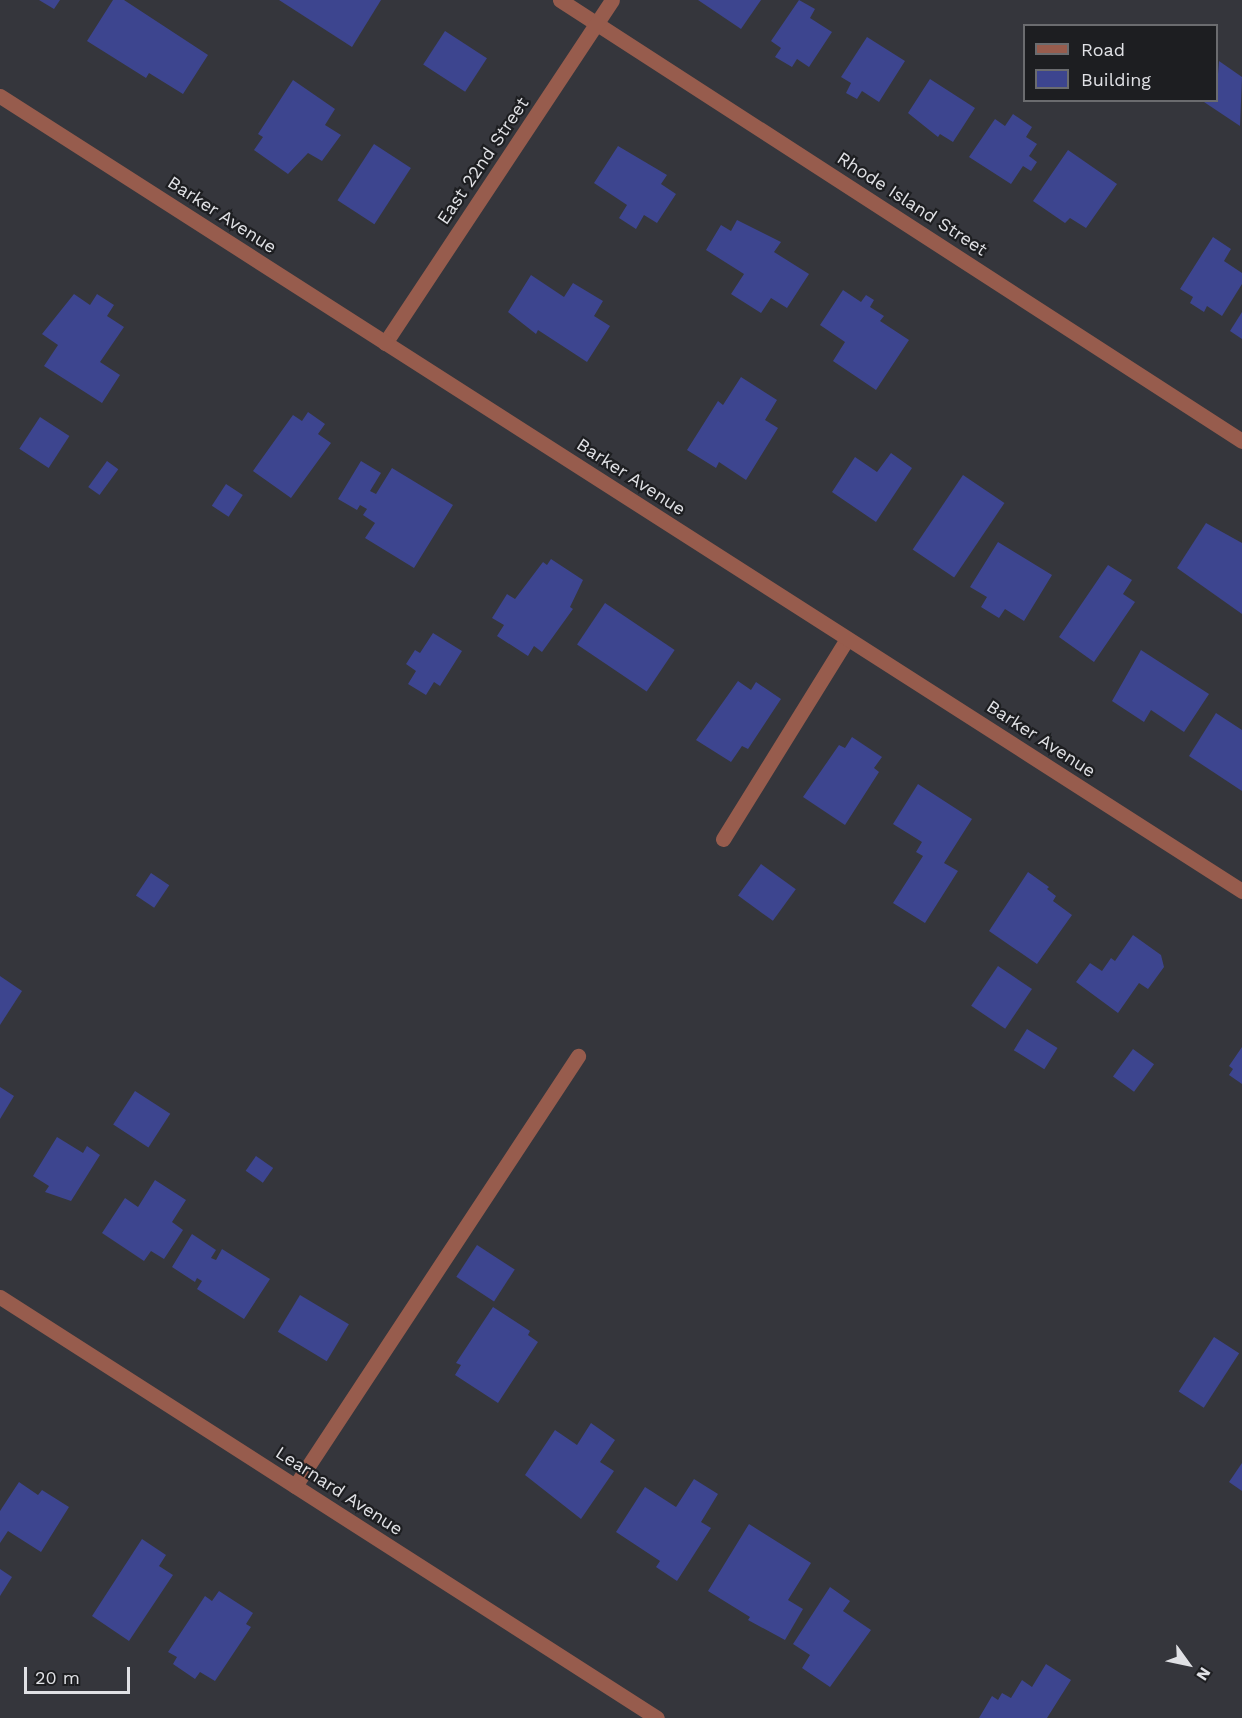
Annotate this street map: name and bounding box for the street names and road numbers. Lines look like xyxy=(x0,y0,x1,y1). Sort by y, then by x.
street label: East 22nd Street xyxy=(433,93,533,229)
street label: Rhode Island Street xyxy=(833,147,991,261)
street label: Barker Avenue xyxy=(163,171,281,259)
street label: Barker Avenue xyxy=(572,433,690,521)
street label: Barker Avenue xyxy=(982,695,1100,783)
street label: Learnard Avenue xyxy=(271,1442,407,1540)

